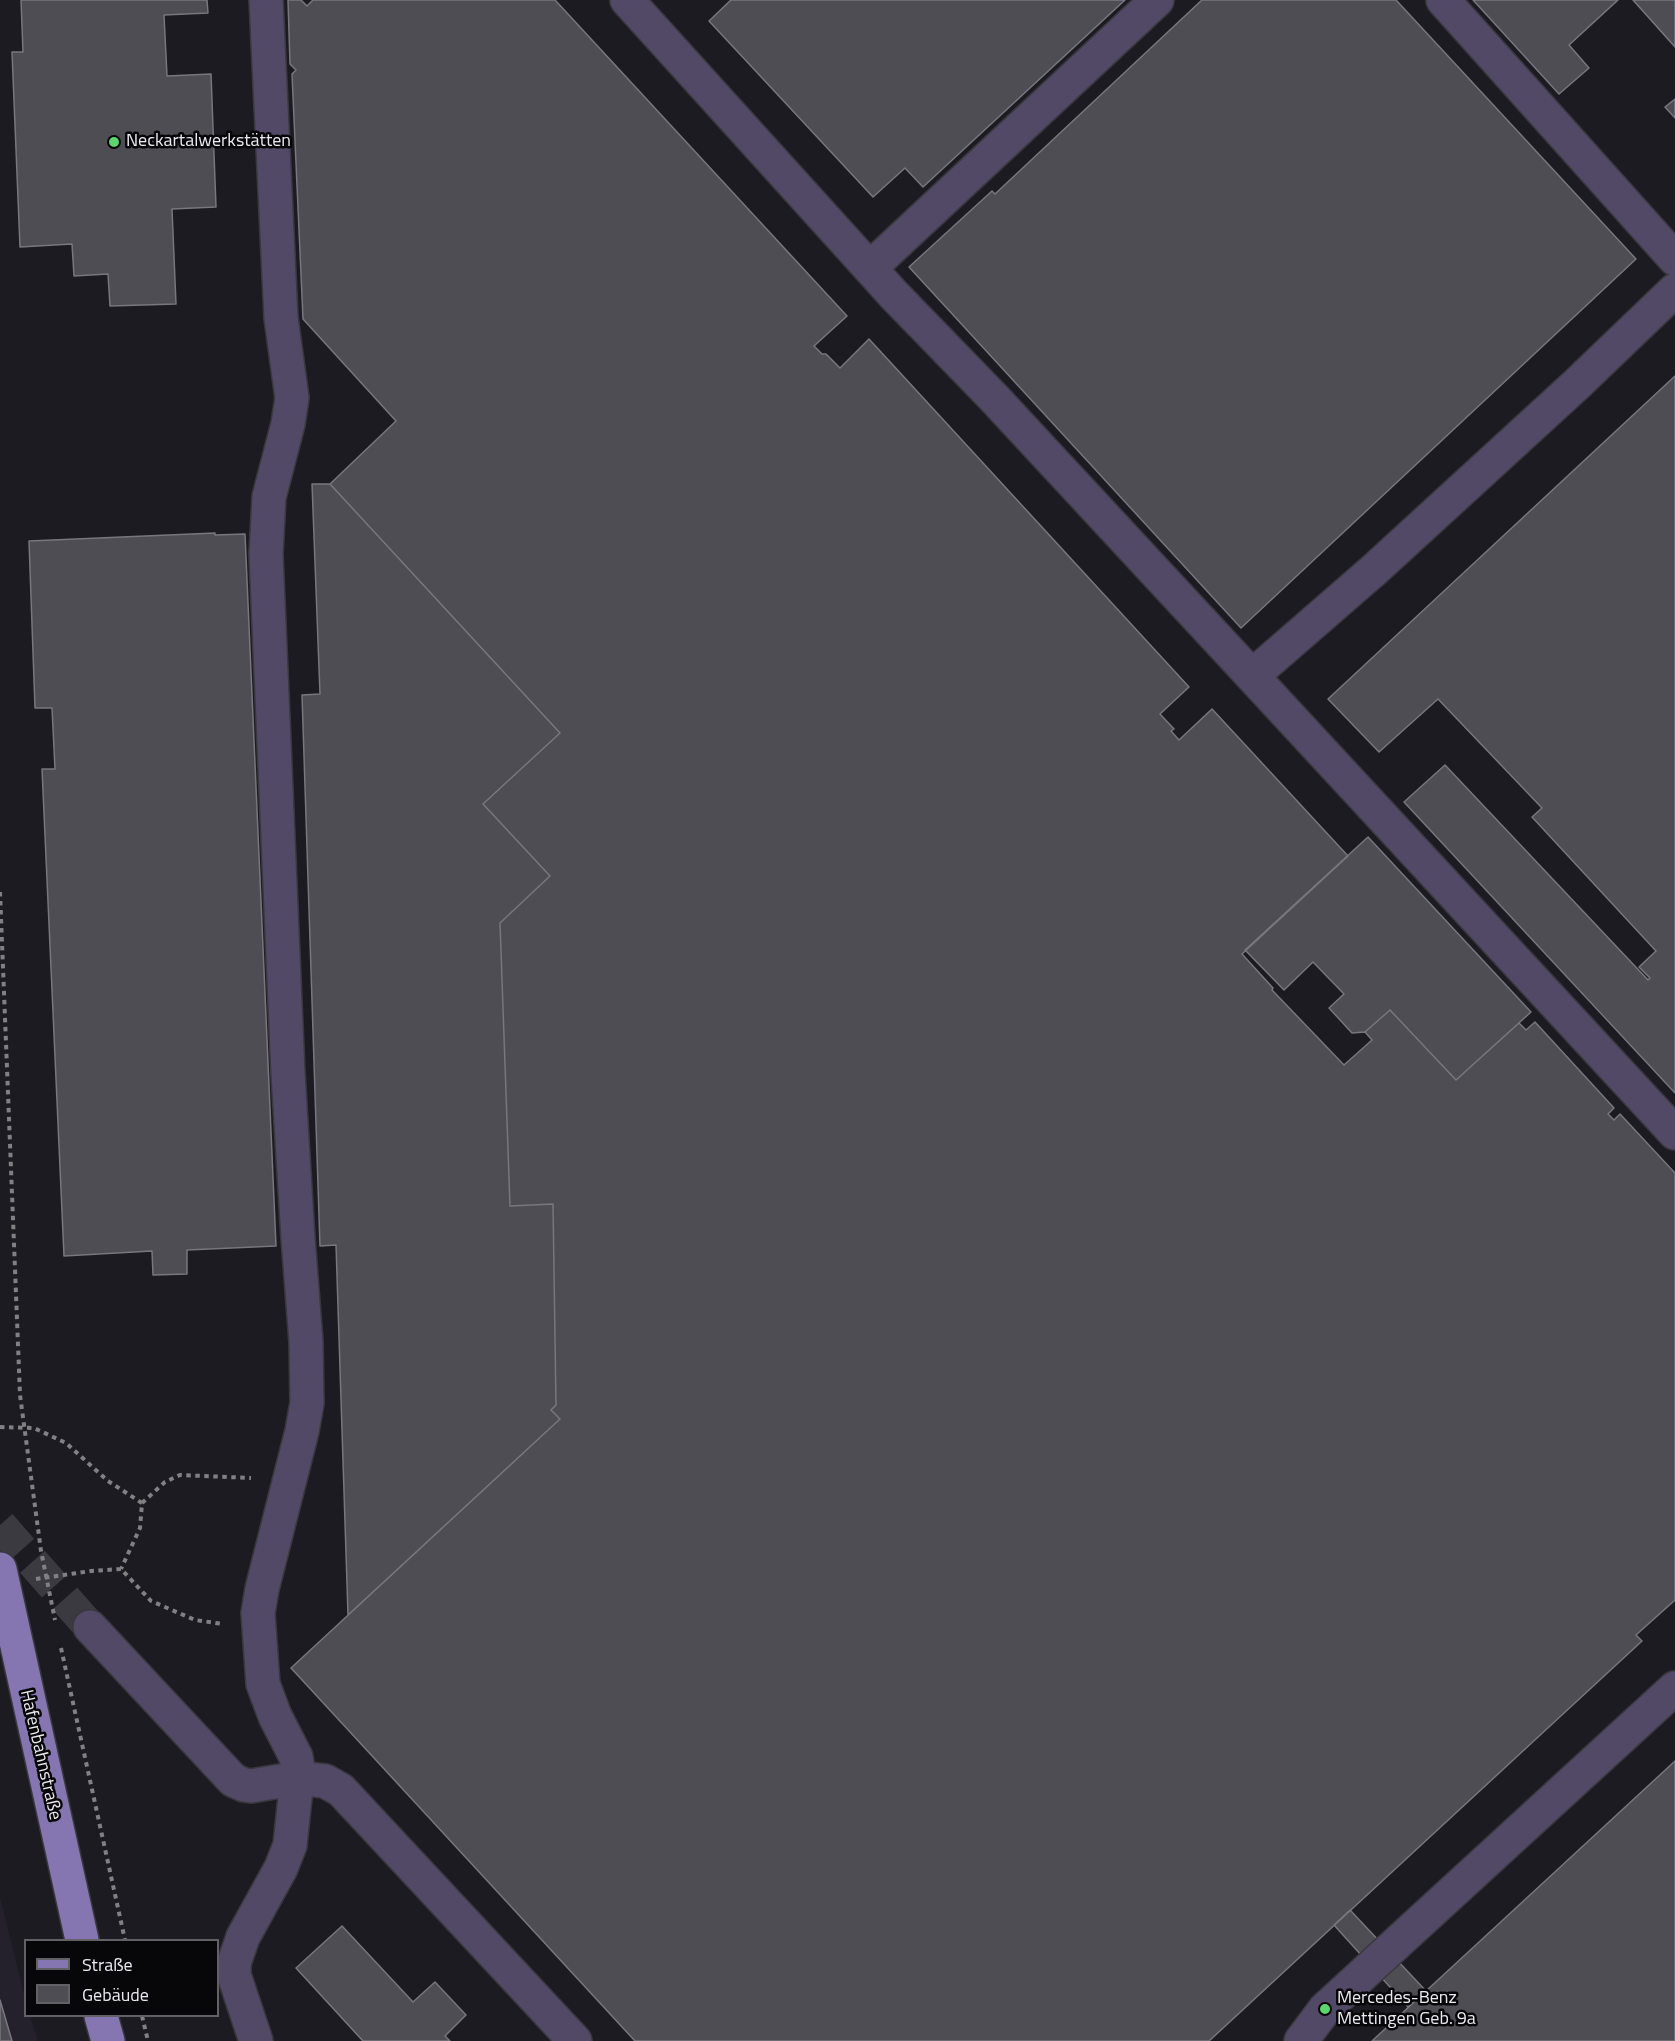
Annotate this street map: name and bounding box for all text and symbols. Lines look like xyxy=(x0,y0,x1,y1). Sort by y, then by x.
place label: Neckartalwerkstätten xyxy=(126,131,291,153)
marker: Neckartalwerkstätten xyxy=(107,135,121,149)
street label: Hafenbahnstraße xyxy=(15,1688,65,1822)
legend xyxy=(24,1939,219,2017)
text: Straße xyxy=(82,1951,133,1978)
text: Gebäude xyxy=(82,1981,149,2008)
place label: Mercedes-Benz Mettingen Geb. 9a xyxy=(1337,1988,1476,2030)
marker: Mercedes-Benz Mettingen Geb. 9a xyxy=(1318,2002,1332,2016)

